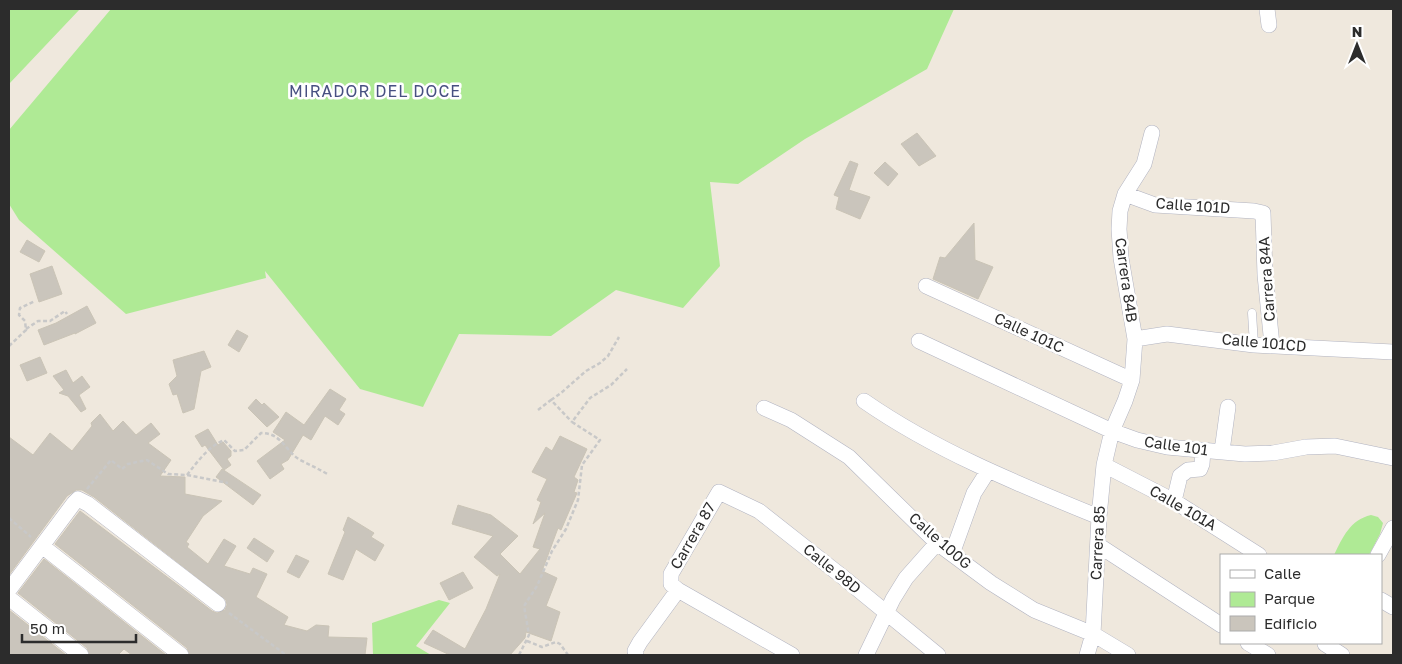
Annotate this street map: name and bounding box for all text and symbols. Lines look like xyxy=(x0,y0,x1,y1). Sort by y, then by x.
north arrow xyxy=(1332,20,1382,70)
text: N xyxy=(1352,23,1362,40)
district label: MIRADOR DEL DOCE xyxy=(289,81,461,101)
street label: Calle 101D xyxy=(1155,193,1231,217)
street label: Carrera 84B xyxy=(1112,236,1142,323)
street label: Carrera 84A xyxy=(1254,236,1278,322)
street label: Calle 101C xyxy=(992,308,1067,356)
street label: Calle 101CD xyxy=(1221,329,1307,355)
street label: Calle 101 xyxy=(1143,432,1209,458)
street label: Calle 101A xyxy=(1147,481,1220,534)
street label: Carrera 87 xyxy=(666,499,718,572)
street label: Carrera 85 xyxy=(1086,505,1108,581)
street label: Calle 100G xyxy=(906,508,976,572)
street label: Calle 98D xyxy=(800,539,865,597)
legend xyxy=(1220,554,1382,644)
text: Calle xyxy=(1264,564,1301,582)
text: Parque xyxy=(1264,589,1315,607)
scale bar xyxy=(22,612,136,644)
text: Edificio xyxy=(1264,614,1317,632)
text: 50 m xyxy=(30,619,65,637)

